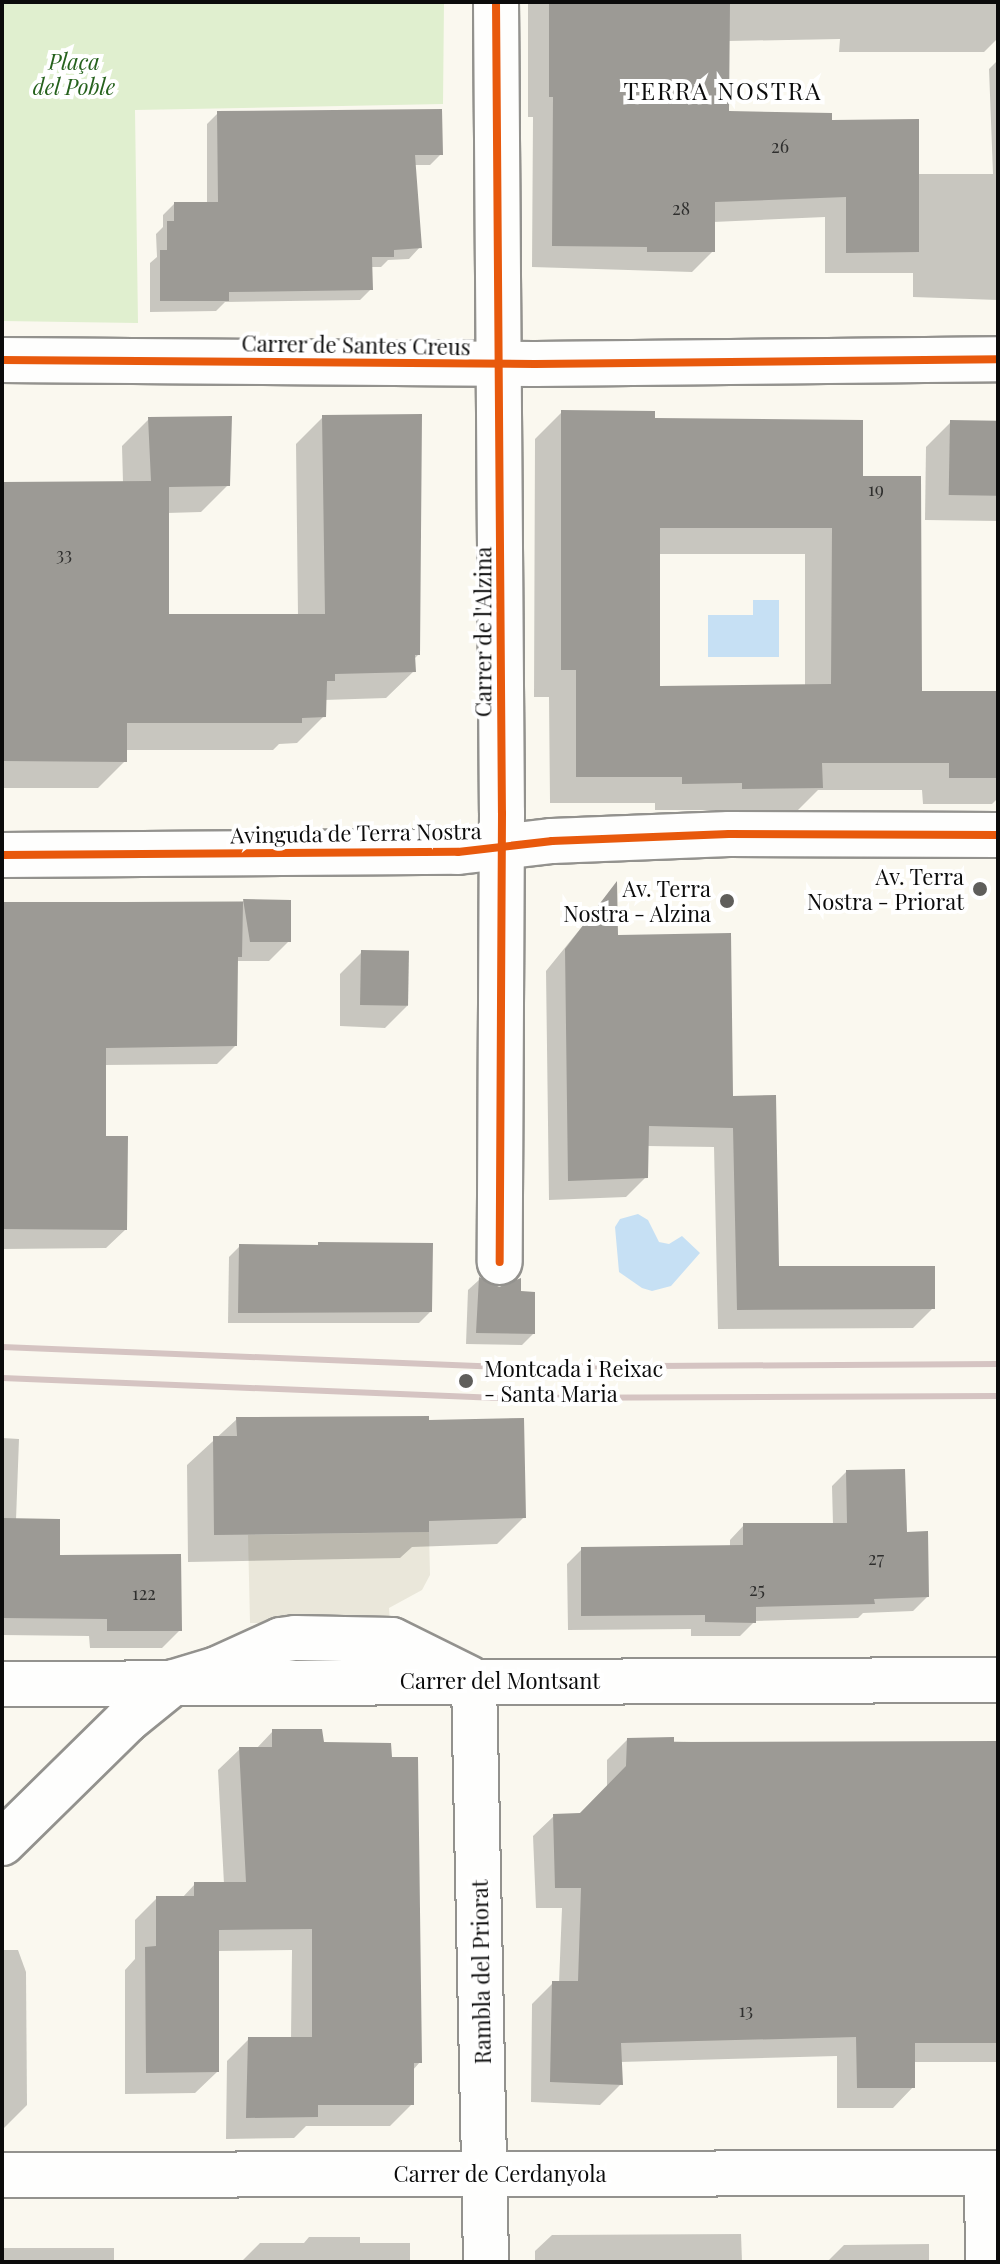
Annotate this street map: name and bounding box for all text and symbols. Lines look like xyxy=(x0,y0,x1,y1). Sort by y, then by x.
park label: Plaça del Poble xyxy=(32,48,116,100)
district label: TERRA NOSTRA xyxy=(624,77,822,105)
house number: 26 xyxy=(771,135,789,157)
house number: 28 xyxy=(672,197,690,219)
street label: Carrer de Santes Creus xyxy=(241,330,471,360)
house number: 19 xyxy=(868,478,884,500)
house number: 33 xyxy=(56,543,72,565)
street label: Carrer de l'Alzina xyxy=(470,546,496,718)
street label: Avinguda de Terra Nostra xyxy=(230,818,482,848)
place label: Av. Terra Nostra - Priorat xyxy=(807,863,964,914)
place label: Av. Terra Nostra - Alzina xyxy=(562,875,711,926)
marker: Av. Terra Nostra - Priorat xyxy=(971,880,989,898)
marker: Av. Terra Nostra - Alzina xyxy=(718,892,736,910)
place label: Montcada i Reixac - Santa Maria xyxy=(484,1355,663,1406)
marker: Montcada i Reixac - Santa Maria xyxy=(455,1370,477,1392)
house number: 27 xyxy=(868,1547,884,1569)
house number: 25 xyxy=(749,1578,765,1600)
house number: 122 xyxy=(132,1582,156,1604)
street label: Carrer del Montsant xyxy=(400,1668,600,1694)
street label: Rambla del Priorat xyxy=(466,1879,496,2065)
house number: 13 xyxy=(739,1999,753,2021)
street label: Carrer de Cerdanyola xyxy=(393,2161,607,2187)

